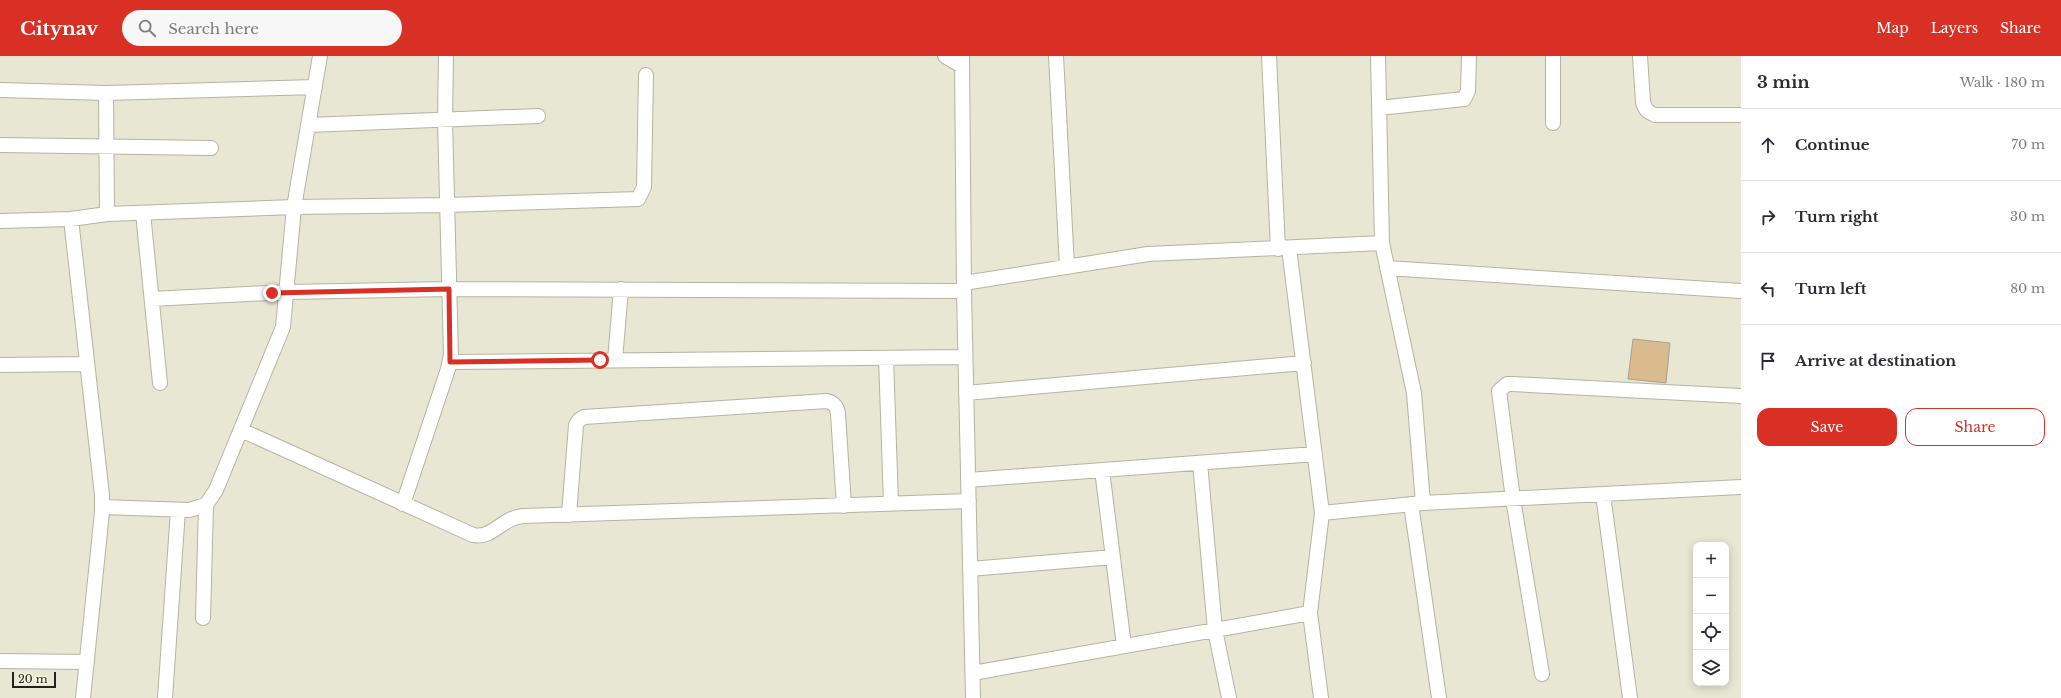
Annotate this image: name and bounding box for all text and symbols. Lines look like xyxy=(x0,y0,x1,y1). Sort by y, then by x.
search box xyxy=(122,10,402,46)
text: Citynav xyxy=(20,17,98,40)
icon: search xyxy=(136,17,158,39)
text: Search here xyxy=(168,19,259,38)
text: Map xyxy=(1876,19,1909,37)
text: Layers xyxy=(1931,19,1978,37)
text: Share xyxy=(2000,19,2041,37)
text: 3 min xyxy=(1757,72,1810,93)
text: Walk · 180 m xyxy=(1960,74,2045,91)
icon: ahead xyxy=(1757,134,1779,156)
text: Continue xyxy=(1795,135,1870,154)
text: 70 m xyxy=(2012,136,2045,153)
icon: right xyxy=(1757,206,1779,228)
text: Turn right xyxy=(1795,207,1878,226)
text: 30 m xyxy=(2010,208,2045,225)
icon: left xyxy=(1757,278,1779,300)
text: Turn left xyxy=(1795,279,1866,298)
text: 80 m xyxy=(2010,280,2045,297)
route end xyxy=(263,284,281,302)
icon: arrive xyxy=(1757,350,1779,372)
route start xyxy=(591,351,609,369)
text: Arrive at destination xyxy=(1795,351,1956,370)
button: Save xyxy=(1757,408,1897,446)
button: Share xyxy=(1905,408,2045,446)
map controls xyxy=(1693,542,1729,686)
button: + xyxy=(1693,542,1729,578)
button: − xyxy=(1693,578,1729,614)
button: locate xyxy=(1693,614,1729,650)
button: layers xyxy=(1693,650,1729,686)
scale bar xyxy=(12,670,56,689)
text: 20 m xyxy=(18,672,48,686)

